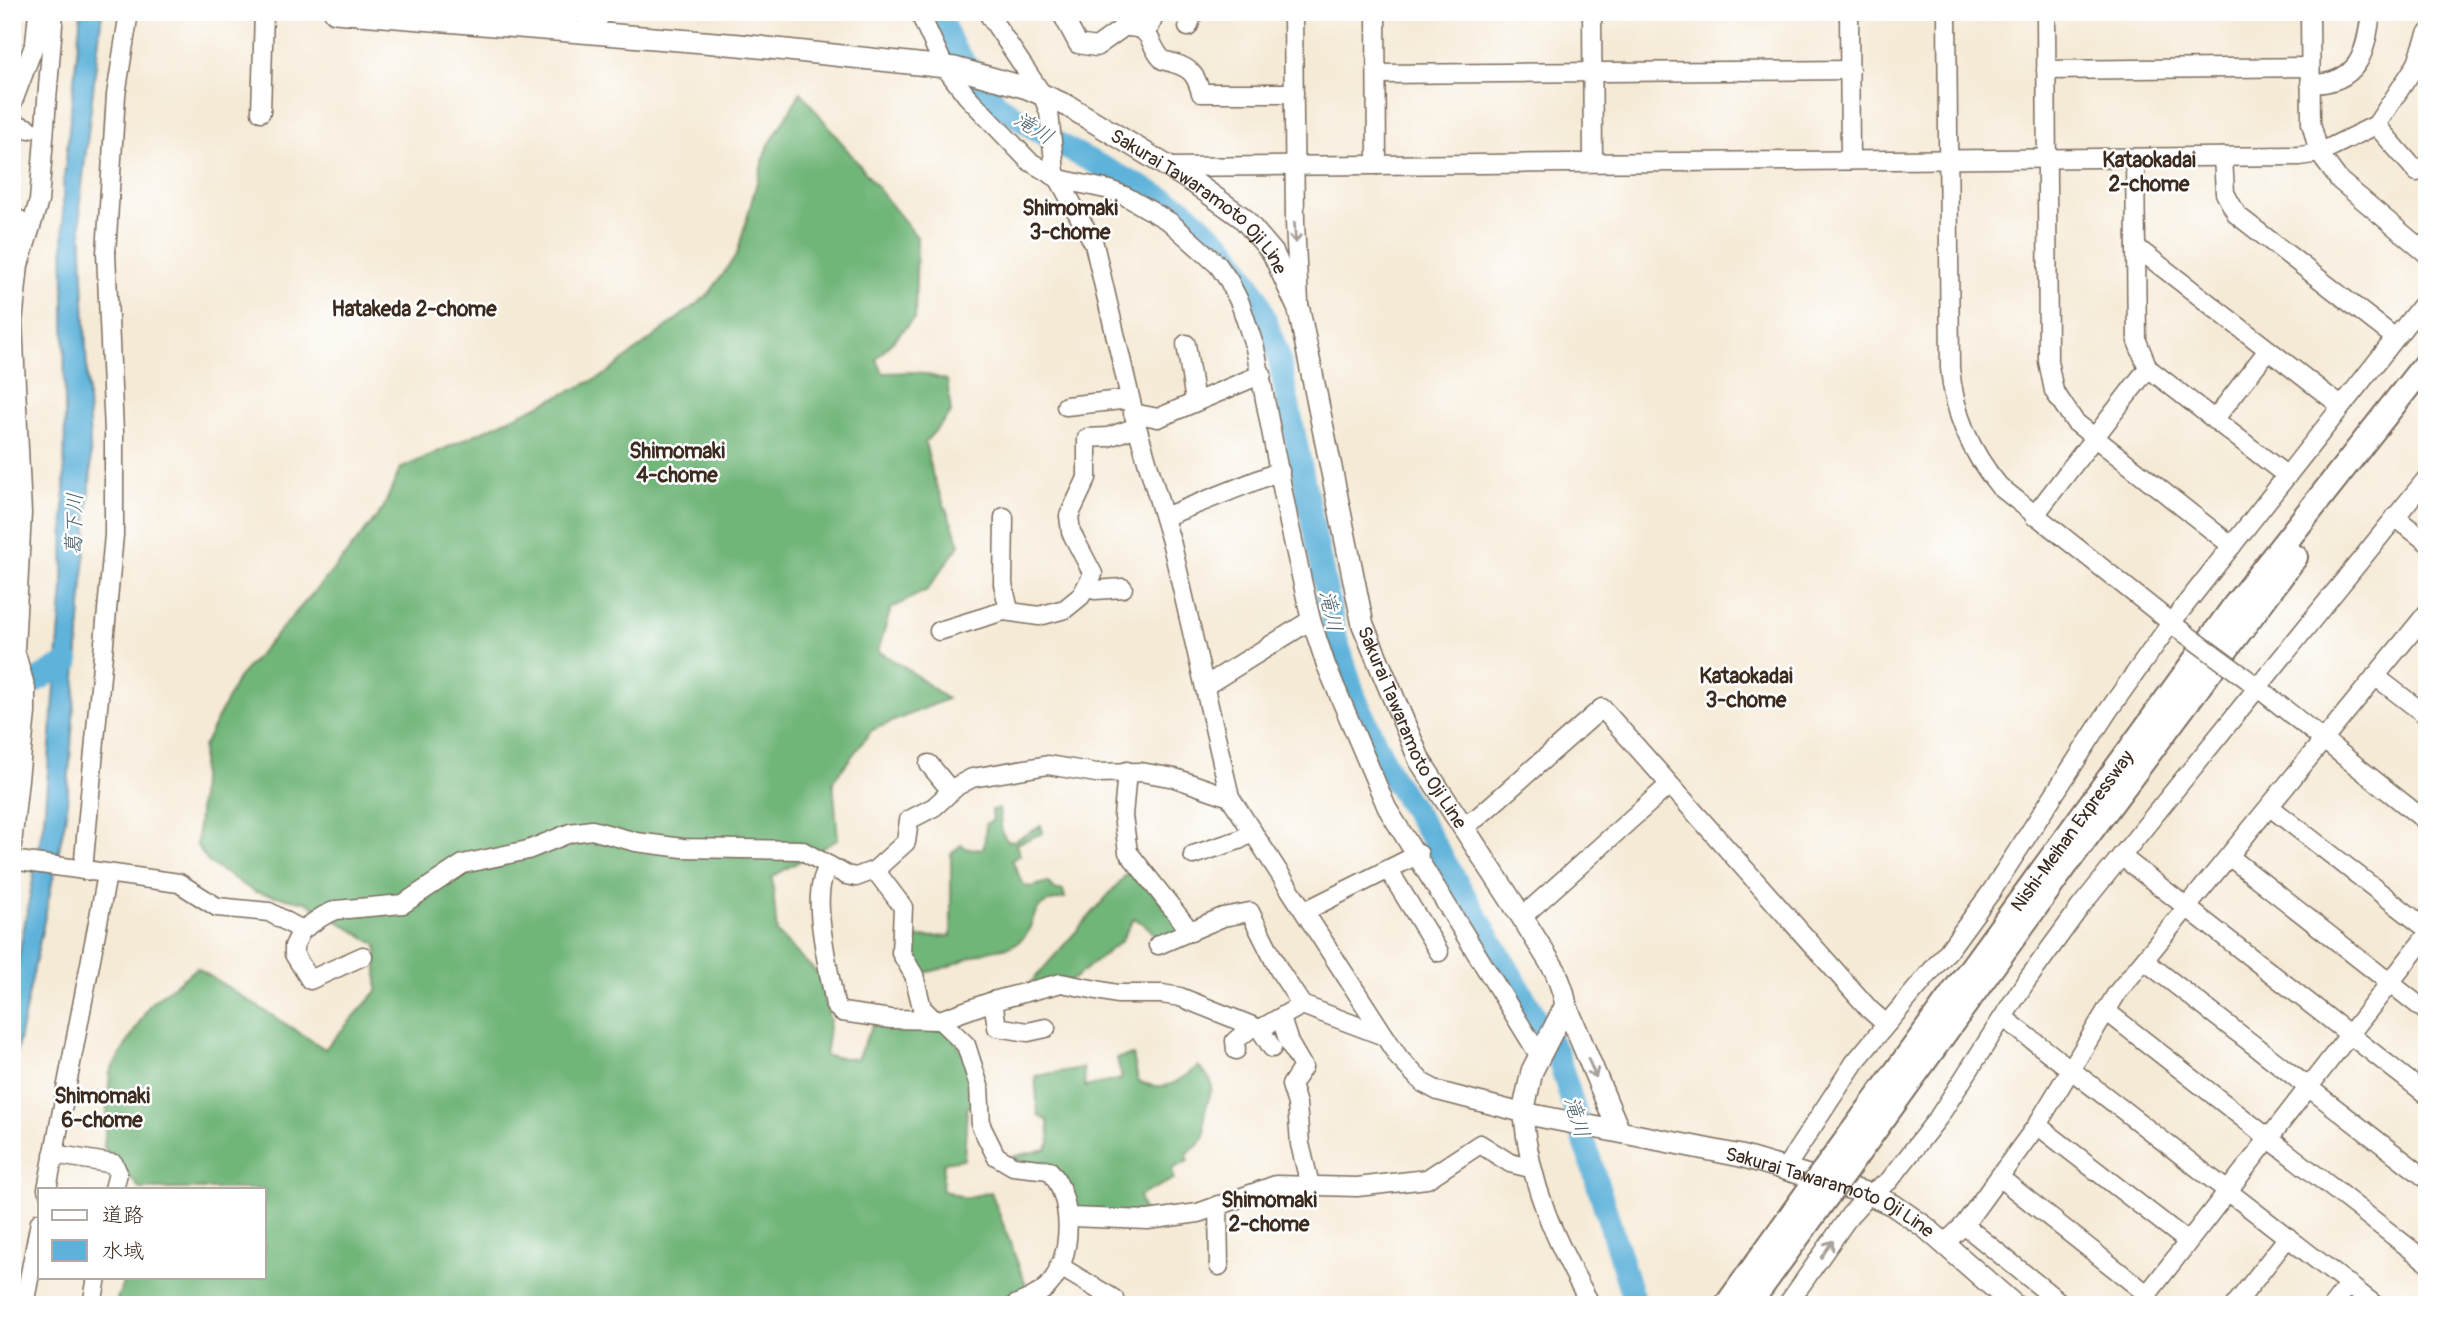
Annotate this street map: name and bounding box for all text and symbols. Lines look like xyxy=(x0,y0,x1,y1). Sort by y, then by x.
water label: 滝川 xyxy=(1009,106,1059,151)
street label: Sakurai Tawaramoto Oji Line xyxy=(1106,124,1292,279)
district label: Kataokadai 2-chome xyxy=(2102,147,2196,198)
district label: Shimomaki 3-chome xyxy=(1022,195,1118,246)
one-way arrow xyxy=(1289,221,1302,244)
district label: Hatakeda 2-chome xyxy=(331,296,497,323)
district label: Shimomaki 4-chome xyxy=(629,438,725,489)
water label: 葛下川 xyxy=(60,492,89,556)
water label: 滝川 xyxy=(1313,588,1348,634)
street label: Sakurai Tawaramoto Oji Line xyxy=(1352,623,1472,834)
district label: Kataokadai 3-chome xyxy=(1699,663,1793,714)
street label: Nishi-Meihan Expressway xyxy=(2006,746,2139,917)
one-way arrow xyxy=(1586,1057,1599,1079)
district label: Shimomaki 6-chome xyxy=(54,1083,150,1134)
water label: 滝川 xyxy=(1557,1093,1596,1141)
street label: Sakurai Tawaramoto Oji Line xyxy=(1724,1142,1940,1243)
district label: Shimomaki 2-chome xyxy=(1221,1187,1317,1238)
legend xyxy=(38,1188,266,1278)
text: 道路 xyxy=(102,1202,144,1229)
text: 水域 xyxy=(102,1238,144,1265)
one-way arrow xyxy=(1820,1240,1834,1259)

